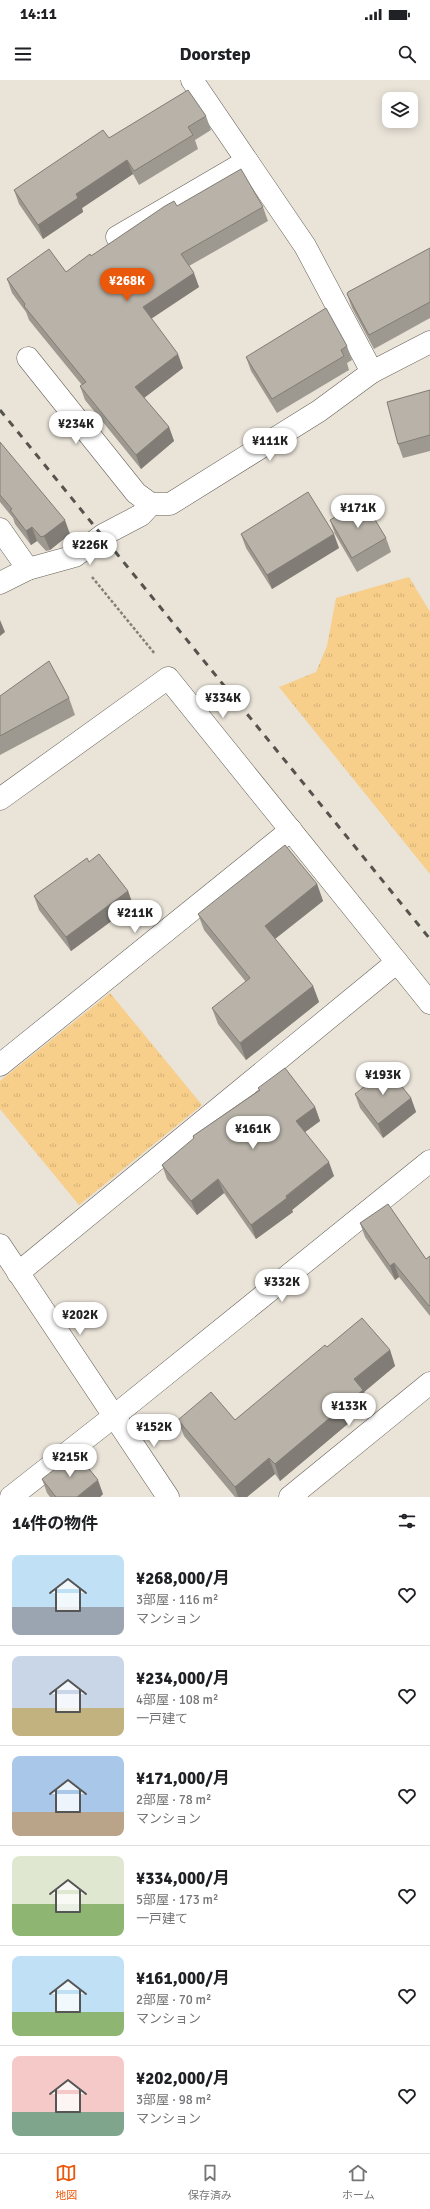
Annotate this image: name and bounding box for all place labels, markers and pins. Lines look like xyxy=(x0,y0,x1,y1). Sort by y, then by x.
pin: ¥268K xyxy=(99,268,155,302)
pin: ¥234K xyxy=(48,411,104,445)
pin: ¥111K xyxy=(242,428,298,462)
pin: ¥171K xyxy=(330,495,386,529)
pin: ¥226K xyxy=(62,532,118,566)
pin: ¥334K xyxy=(195,685,251,719)
pin: ¥211K xyxy=(107,900,163,934)
pin: ¥193K xyxy=(355,1062,411,1096)
pin: ¥161K xyxy=(225,1116,281,1150)
pin: ¥332K xyxy=(254,1269,310,1303)
pin: ¥202K xyxy=(52,1302,108,1336)
pin: ¥133K xyxy=(321,1393,377,1427)
pin: ¥152K xyxy=(126,1414,182,1448)
pin: ¥215K xyxy=(42,1444,98,1478)

